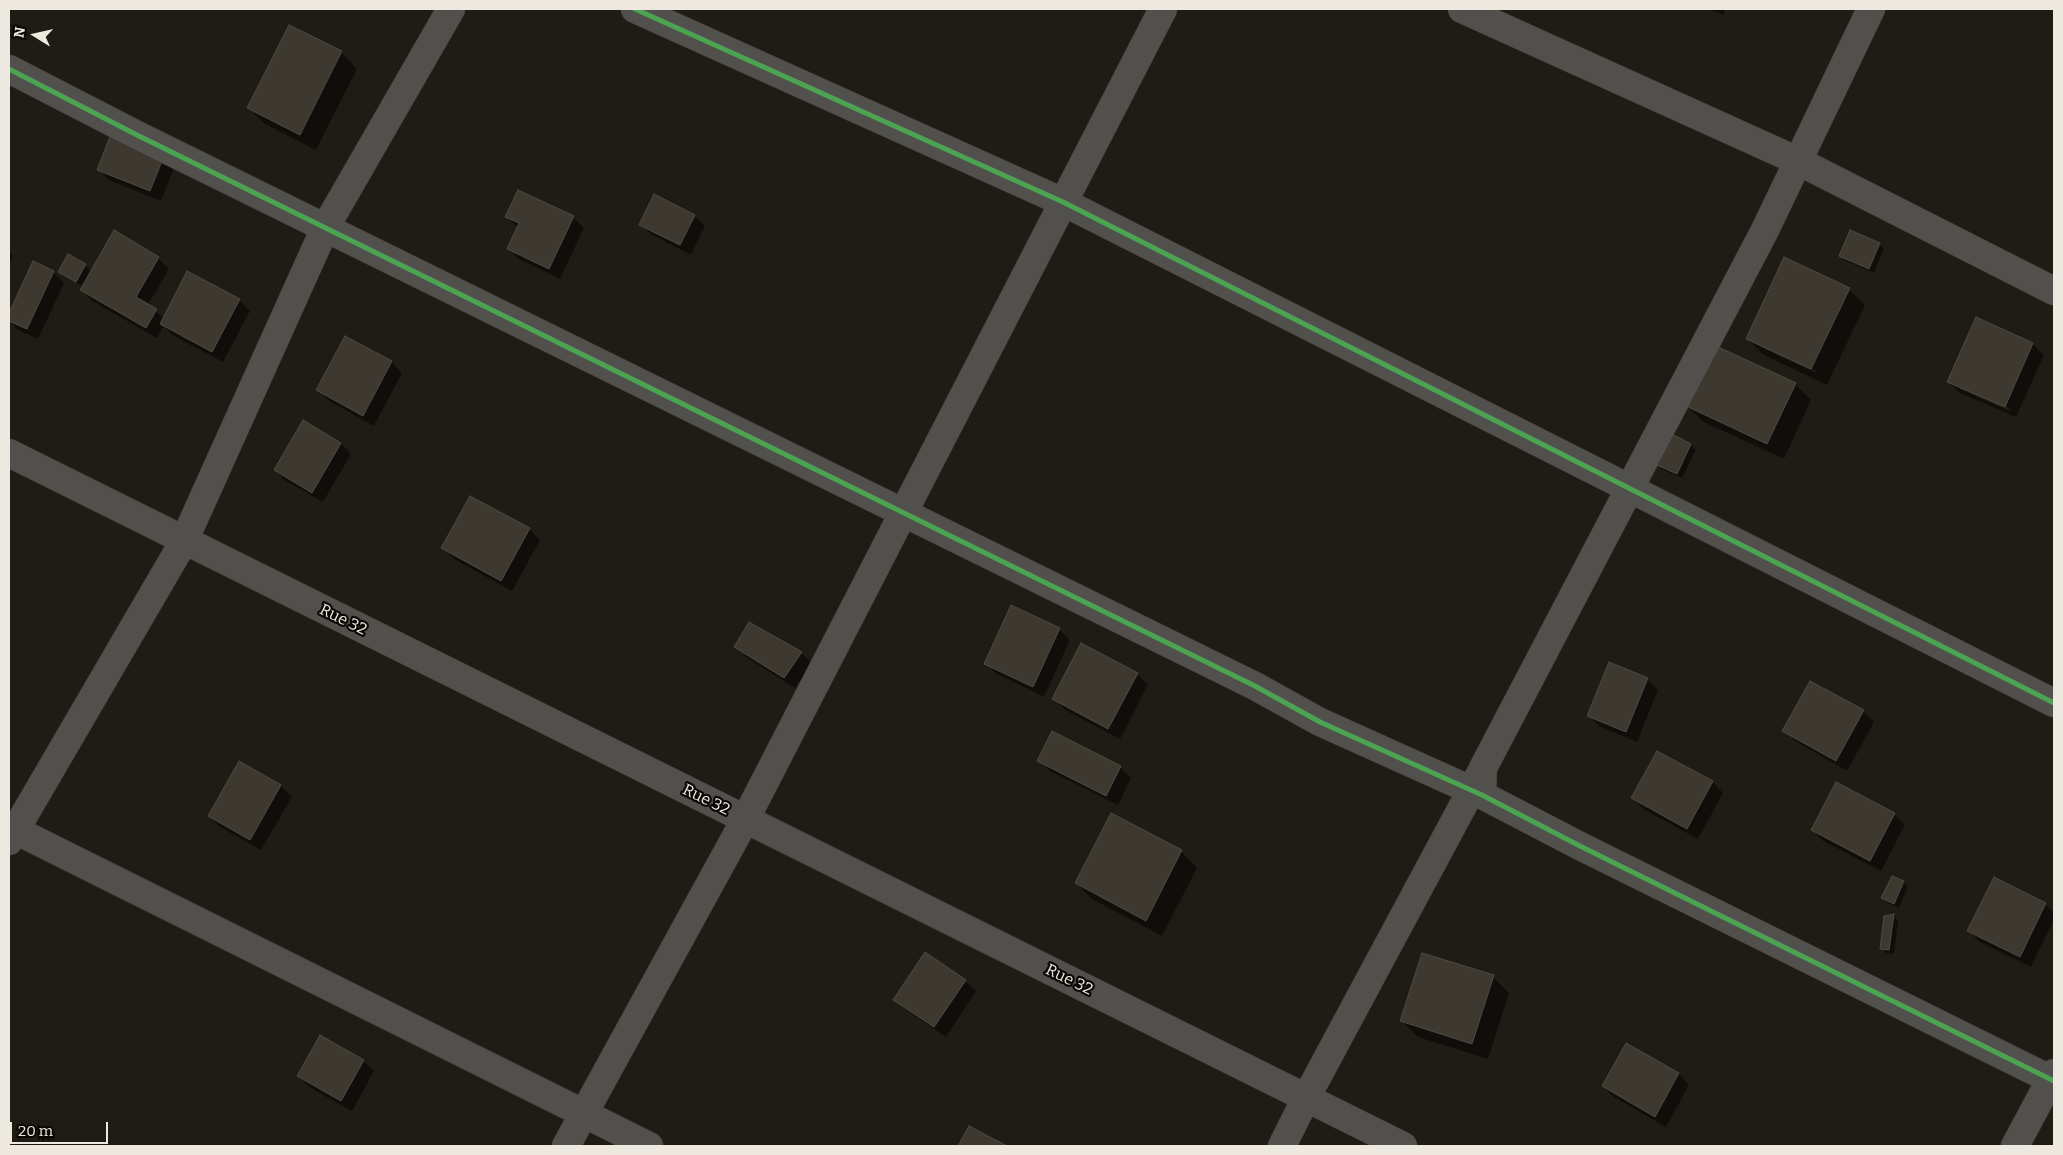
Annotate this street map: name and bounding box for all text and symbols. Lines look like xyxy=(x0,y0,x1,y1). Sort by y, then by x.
north arrow xyxy=(10,10,60,60)
text: N xyxy=(10,26,29,39)
street label: Rue 32 xyxy=(316,600,370,640)
street label: Rue 32 xyxy=(679,780,733,820)
street label: Rue 32 xyxy=(1042,960,1096,1000)
scale bar xyxy=(12,1112,110,1144)
text: 20 m xyxy=(18,1122,53,1140)

